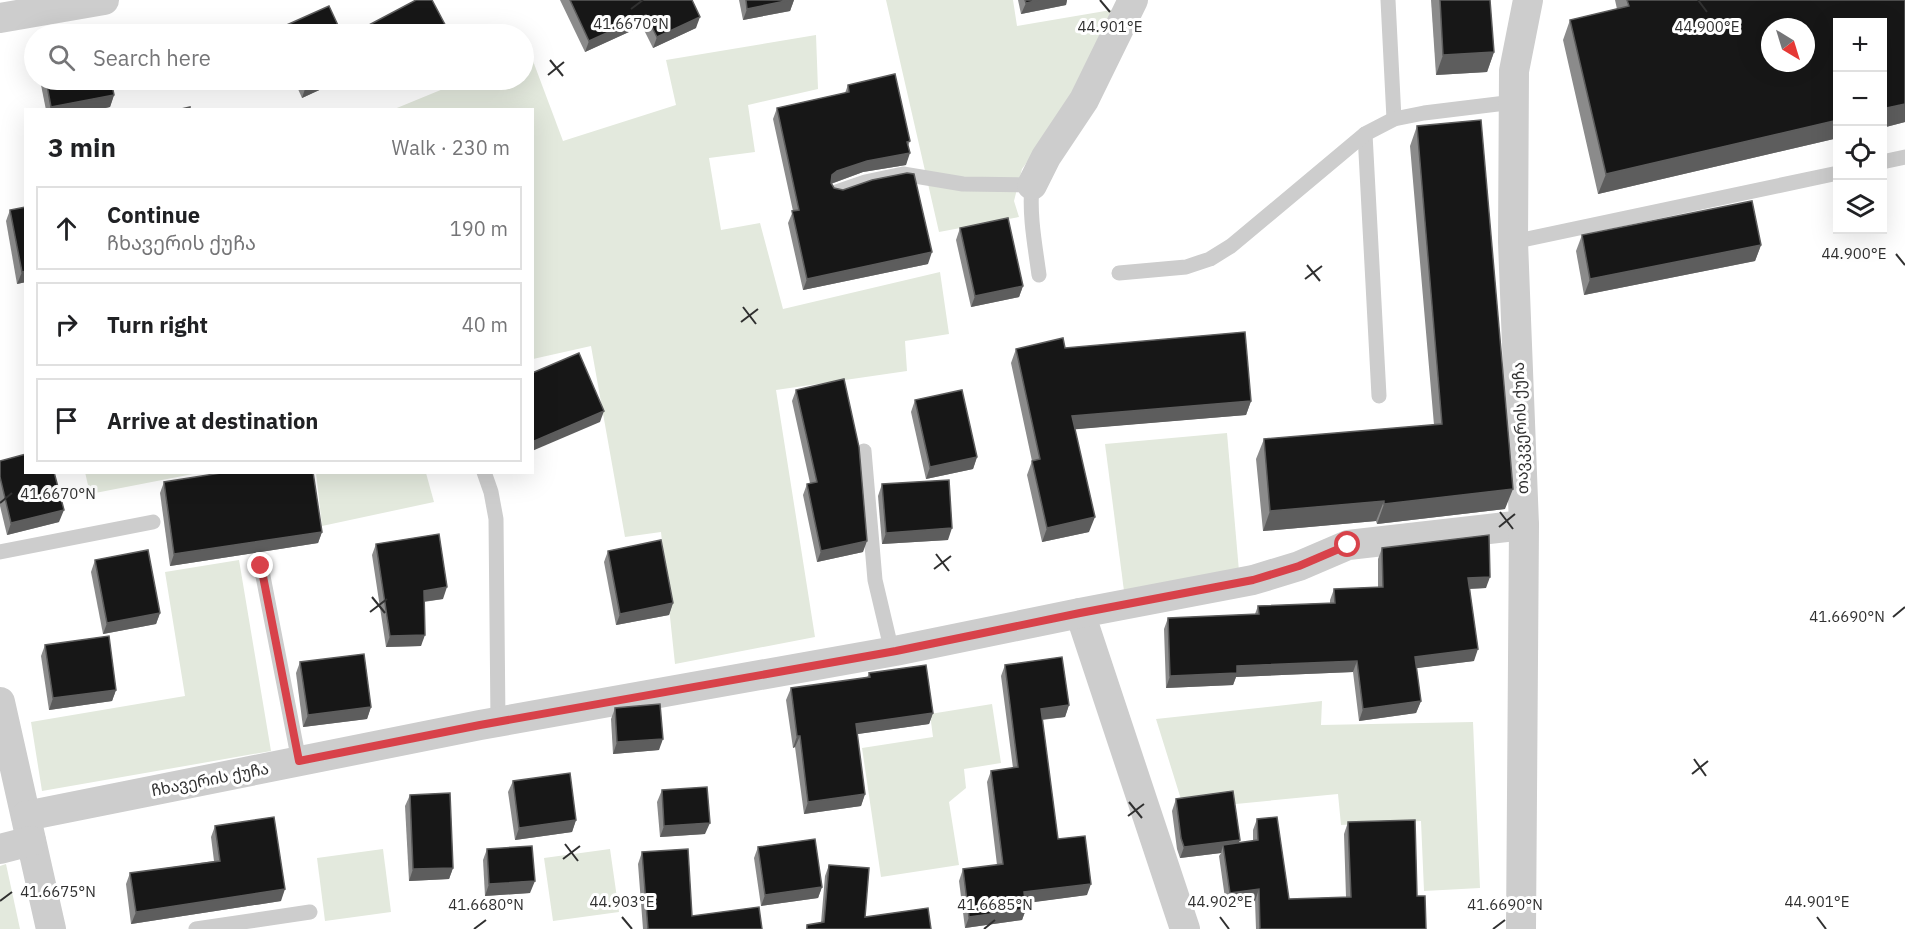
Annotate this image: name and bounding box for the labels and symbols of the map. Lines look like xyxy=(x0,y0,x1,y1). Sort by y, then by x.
text: 41.6670°N xyxy=(593,14,669,33)
text: 44.901°E xyxy=(1078,17,1142,36)
text: 44.900°E xyxy=(1675,17,1739,36)
north arrow xyxy=(1761,18,1815,72)
text: 44.900°E xyxy=(1822,244,1886,263)
street label: თავკვერის ქუჩა xyxy=(1508,361,1532,495)
text: 41.6670°N xyxy=(20,484,96,503)
route start xyxy=(1334,531,1360,557)
route end xyxy=(247,552,273,578)
text: 41.6690°N xyxy=(1809,607,1885,626)
street label: ჩხავერის ქუჩა xyxy=(150,758,270,800)
text: 41.6675°N xyxy=(20,882,96,901)
text: 44.903°E xyxy=(590,892,654,911)
text: 44.902°E xyxy=(1188,892,1252,911)
text: 44.901°E xyxy=(1785,892,1849,911)
text: 41.6680°N xyxy=(448,895,524,914)
text: 41.6685°N xyxy=(957,895,1033,914)
text: 41.6690°N xyxy=(1467,895,1543,914)

